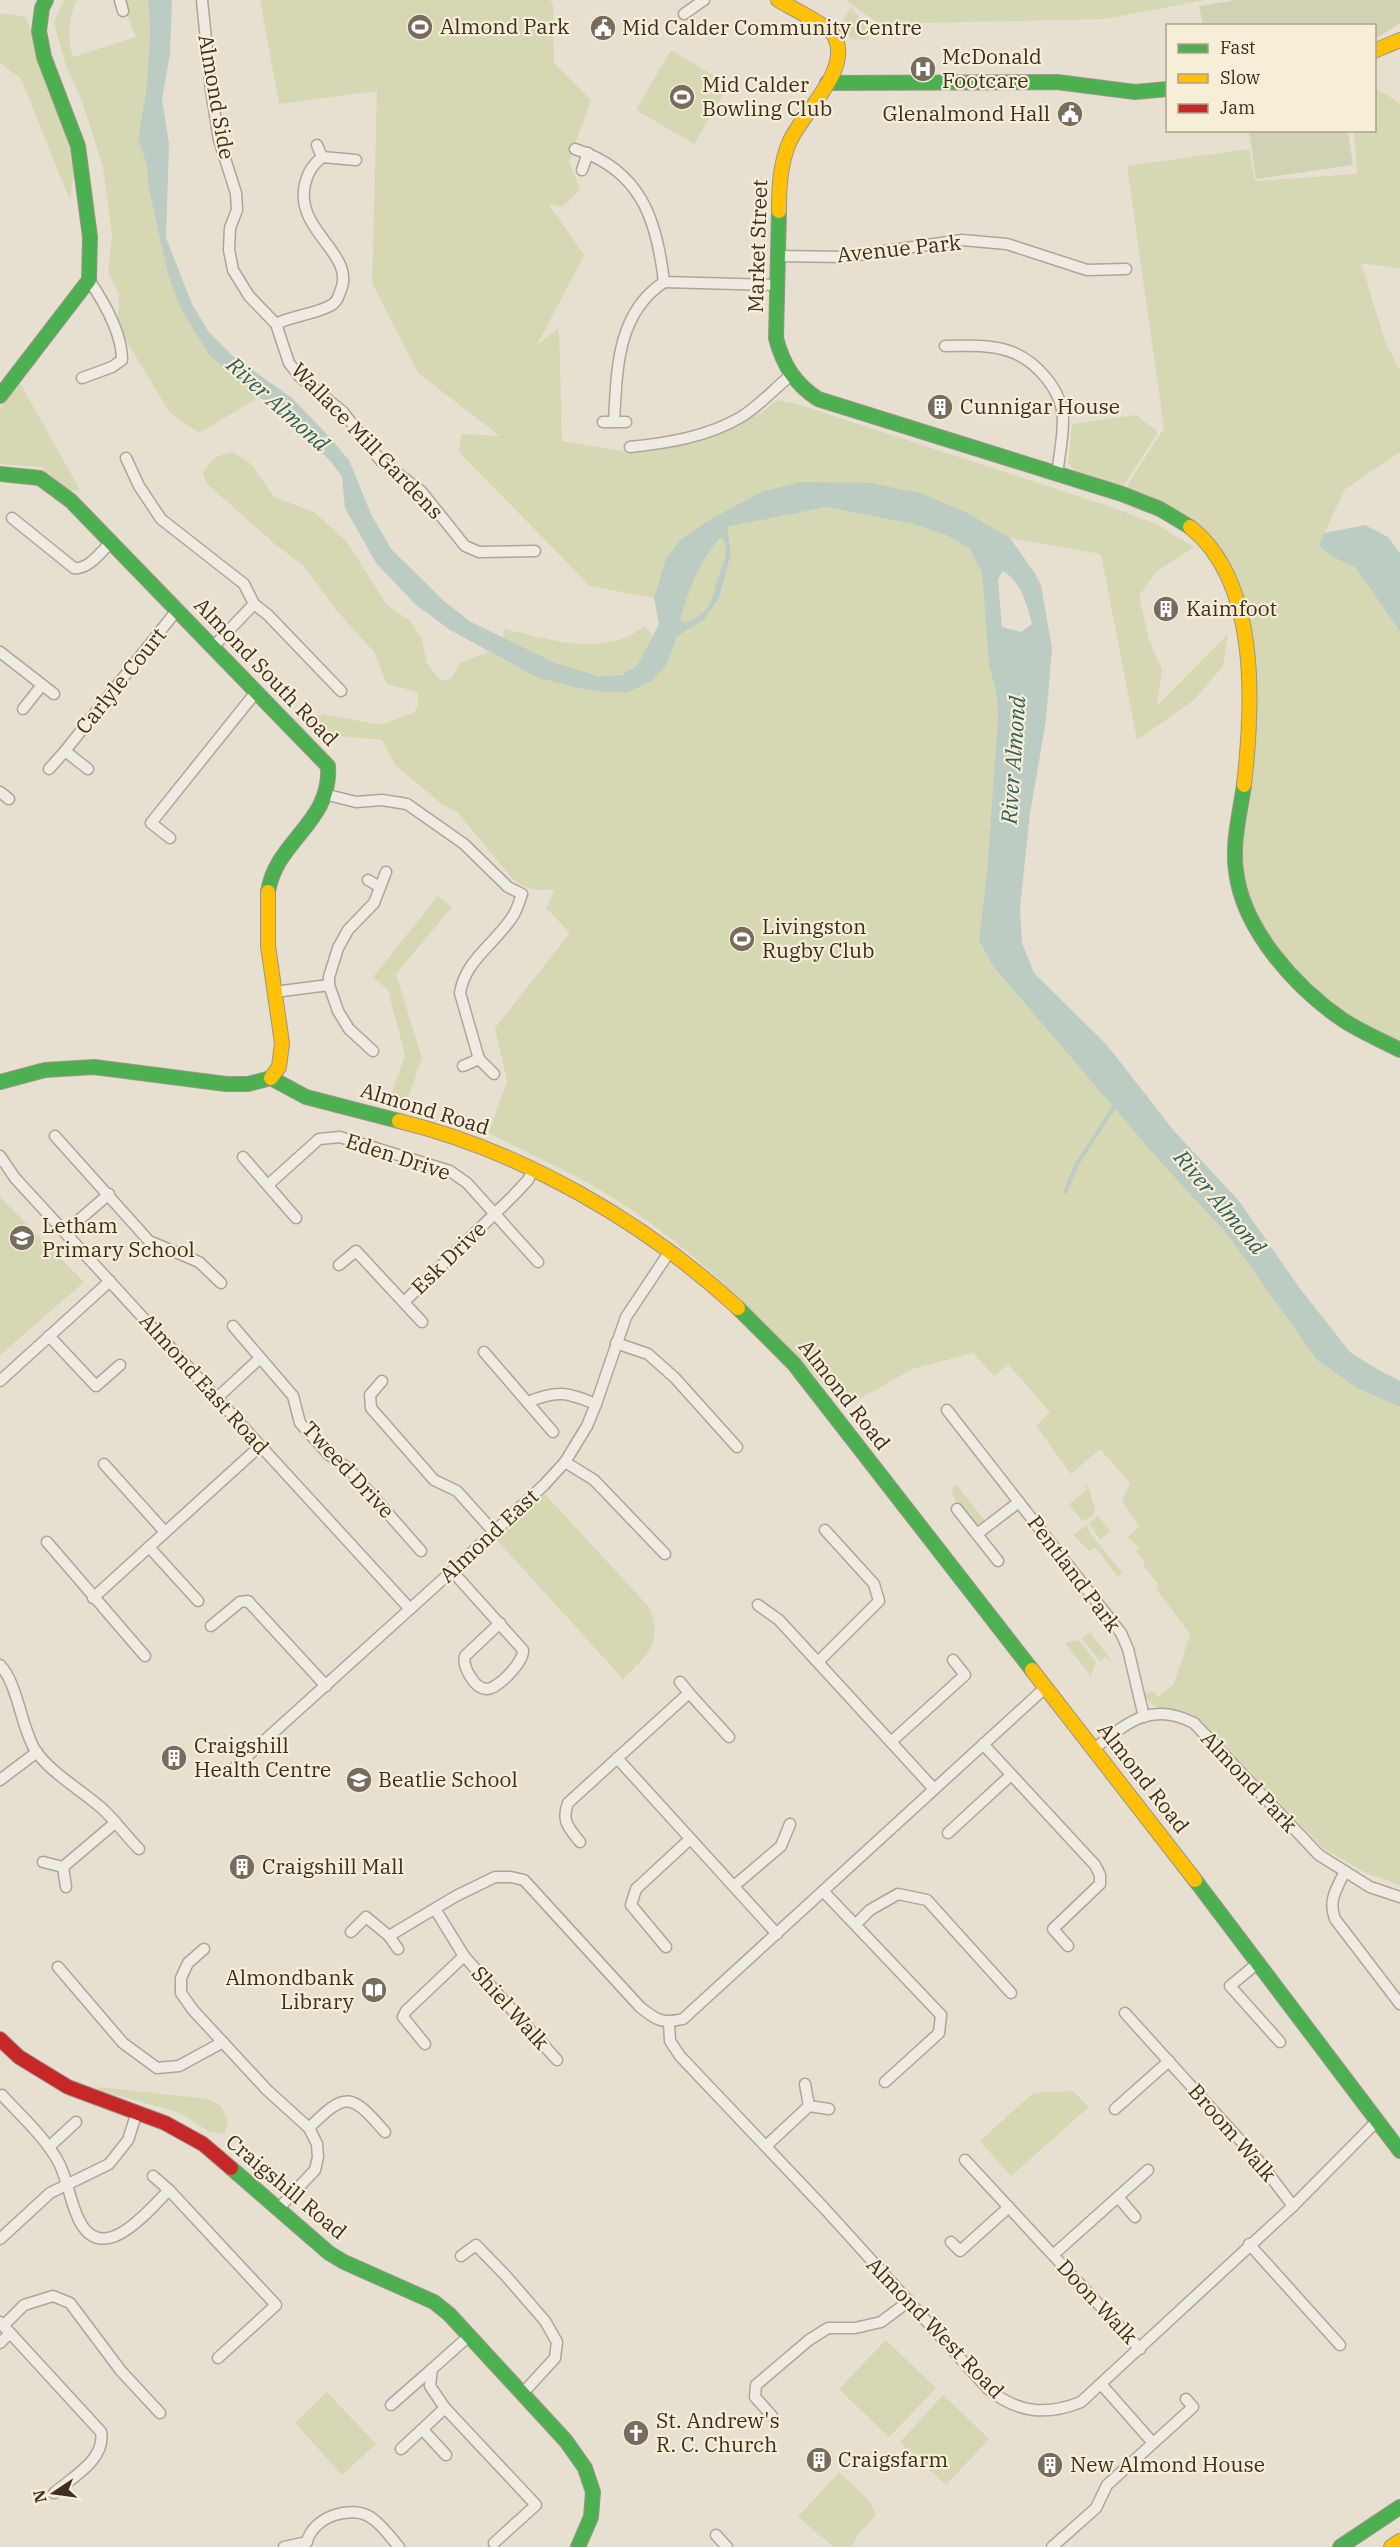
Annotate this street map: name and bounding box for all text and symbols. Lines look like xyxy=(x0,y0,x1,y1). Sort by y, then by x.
sports icon: Almond Park xyxy=(405,12,435,42)
place label: Almond Park xyxy=(440,12,570,40)
public building icon: Mid Calder Community Centre xyxy=(588,13,618,43)
place label: Mid Calder Community Centre xyxy=(622,13,922,41)
legend xyxy=(1166,24,1376,132)
street label: Almond Side xyxy=(192,32,242,162)
text: Fast xyxy=(1220,36,1255,59)
place label: McDonald Footcare xyxy=(942,42,1042,94)
hospital icon: McDonald Footcare xyxy=(908,54,938,84)
text: Slow xyxy=(1220,66,1260,89)
place label: Mid Calder Bowling Club xyxy=(702,70,832,122)
sports icon: Mid Calder Bowling Club xyxy=(667,82,697,112)
text: Jam xyxy=(1220,96,1255,119)
place label: Glenalmond Hall xyxy=(883,99,1050,127)
public building icon: Glenalmond Hall xyxy=(1055,99,1085,129)
street label: Market Street xyxy=(741,179,773,313)
street label: Avenue Park xyxy=(836,227,963,268)
water label: River Almond xyxy=(220,349,336,458)
street label: Wallace Mill Gardens xyxy=(286,356,450,525)
building icon: Cunnigar House xyxy=(925,392,955,422)
place label: Cunnigar House xyxy=(960,392,1120,420)
street label: Almond South Road xyxy=(189,591,345,752)
building icon: Kaimfoot xyxy=(1151,594,1181,624)
place label: Kaimfoot xyxy=(1186,594,1277,622)
street label: Carlyle Court xyxy=(69,621,172,739)
water label: River Almond xyxy=(993,694,1032,826)
place label: Livingston Rugby Club xyxy=(762,912,875,964)
sports icon: Livingston Rugby Club xyxy=(727,924,757,954)
street label: Almond Road xyxy=(357,1075,493,1141)
street label: Eden Drive xyxy=(342,1126,454,1186)
water label: River Almond xyxy=(1167,1143,1273,1261)
place label: Letham Primary School xyxy=(42,1211,195,1263)
street label: Esk Drive xyxy=(405,1215,492,1300)
school or university icon: Letham Primary School xyxy=(7,1223,37,1253)
street label: Almond East Road xyxy=(134,1307,276,1460)
street label: Almond Road xyxy=(793,1333,897,1456)
street label: Tweed Drive xyxy=(296,1415,401,1524)
street label: Almond East xyxy=(433,1482,544,1588)
street label: Pentland Park xyxy=(1022,1509,1128,1638)
street label: Almond Road xyxy=(1092,1716,1196,1839)
street label: Almond Park xyxy=(1195,1725,1305,1839)
place label: Craigshill Health Centre xyxy=(194,1731,331,1783)
building icon: Craigshill Health Centre xyxy=(159,1743,189,1773)
school or university icon: Beatlie School xyxy=(344,1765,374,1795)
place label: Beatlie School xyxy=(378,1765,518,1793)
building icon: Craigshill Mall xyxy=(227,1852,257,1882)
place label: Craigshill Mall xyxy=(262,1852,404,1880)
street label: Shiel Walk xyxy=(466,1959,556,2056)
place label: Almondbank Library xyxy=(226,1963,355,2015)
library icon: Almondbank Library xyxy=(359,1975,389,2005)
street label: Broom Walk xyxy=(1182,2077,1284,2188)
street label: Craigshill Road xyxy=(220,2127,353,2245)
street label: Almond West Road xyxy=(861,2250,1011,2404)
street label: Doon Walk xyxy=(1051,2253,1145,2350)
place label: St. Andrew's R. C. Church xyxy=(656,2406,780,2458)
church icon: St. Andrew's R. C. Church xyxy=(621,2418,651,2448)
building icon: Craigsfarm xyxy=(804,2445,834,2475)
place label: Craigsfarm xyxy=(838,2445,948,2473)
building icon: New Almond House xyxy=(1035,2450,1065,2480)
place label: New Almond House xyxy=(1070,2450,1265,2478)
north arrow xyxy=(24,2463,84,2523)
text: N xyxy=(28,2488,51,2505)

